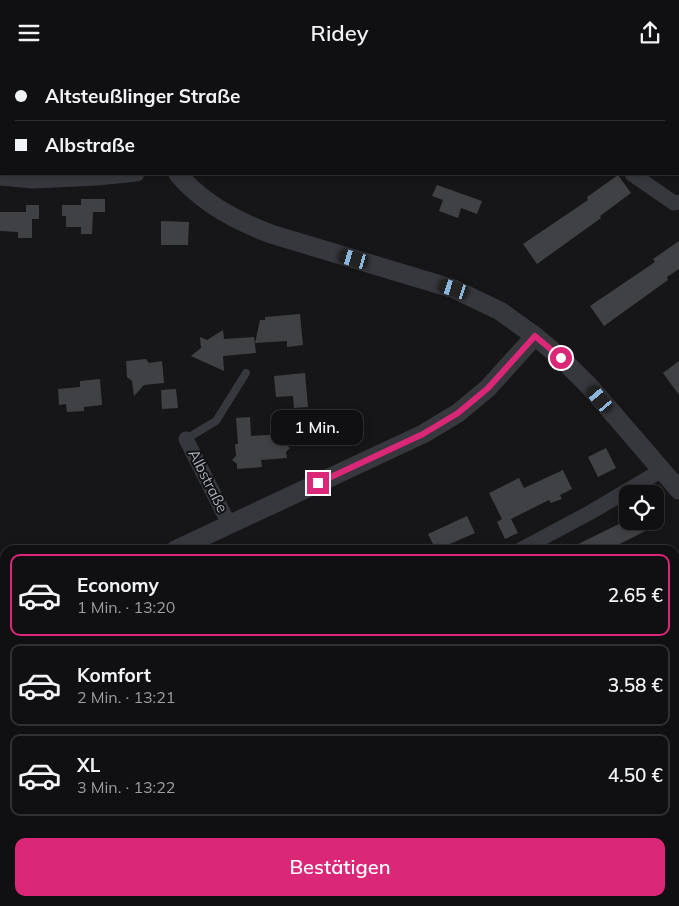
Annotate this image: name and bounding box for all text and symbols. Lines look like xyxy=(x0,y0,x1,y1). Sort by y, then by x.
icon: menu xyxy=(15,19,43,47)
text: Ridey xyxy=(311,19,368,47)
icon: share xyxy=(636,19,664,47)
text: Altsteußlinger Straße xyxy=(45,84,241,108)
text: Albstraße xyxy=(45,133,135,157)
car xyxy=(337,248,370,270)
car xyxy=(437,277,470,301)
route start xyxy=(550,347,572,369)
car xyxy=(584,383,615,415)
callout: 1 Min. xyxy=(272,411,364,445)
text: 1 Min. xyxy=(295,417,339,437)
street label: Albstraße xyxy=(184,446,232,515)
route end xyxy=(307,472,329,494)
map controls xyxy=(619,485,664,530)
button: locate xyxy=(619,485,664,530)
icon: car xyxy=(17,573,62,618)
text: Economy xyxy=(77,573,159,597)
text: 2.65 € xyxy=(608,583,663,607)
text: 1 Min. · 13:20 xyxy=(77,597,175,617)
icon: car xyxy=(17,663,62,708)
text: Komfort xyxy=(77,663,151,687)
text: 3.58 € xyxy=(608,673,663,697)
text: 2 Min. · 13:21 xyxy=(77,687,175,707)
icon: car xyxy=(17,753,62,798)
text: XL xyxy=(77,753,100,777)
text: 4.50 € xyxy=(608,763,663,787)
text: 3 Min. · 13:22 xyxy=(77,777,175,797)
button: Bestätigen xyxy=(15,838,665,896)

